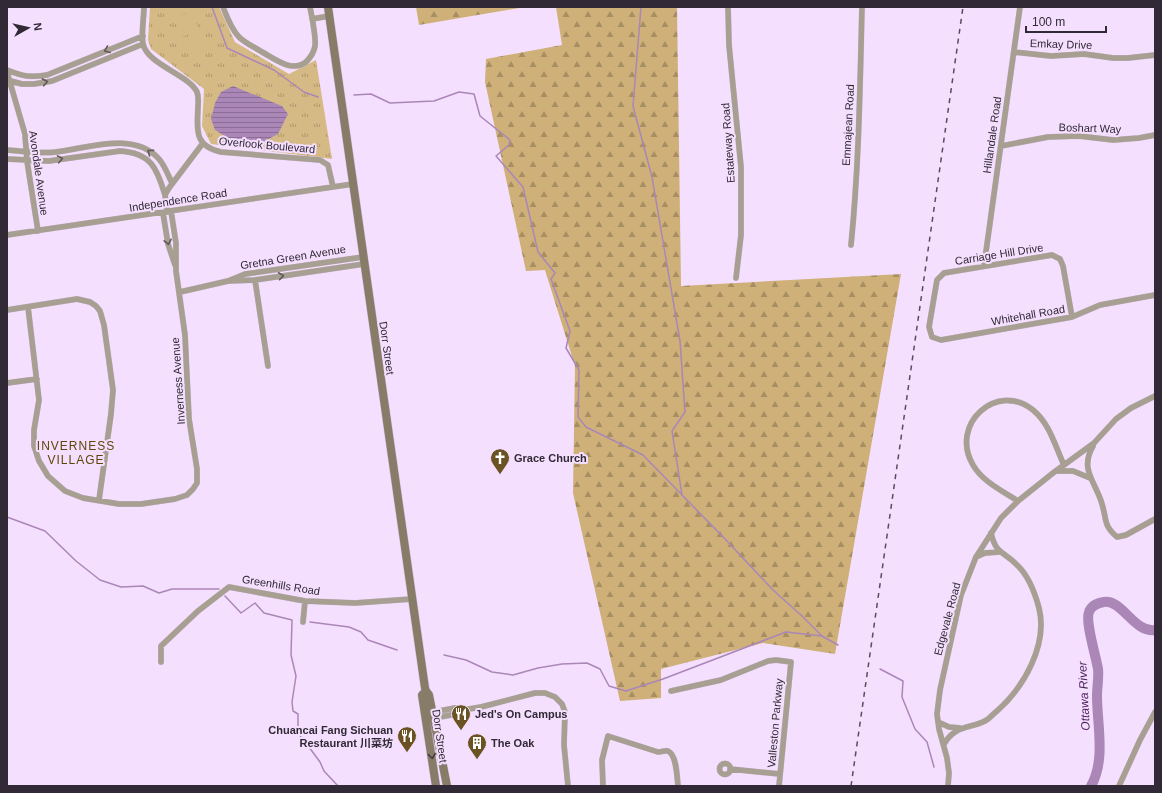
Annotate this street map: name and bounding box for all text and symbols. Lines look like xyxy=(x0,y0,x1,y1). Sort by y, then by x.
north arrow xyxy=(8,8,48,48)
scale bar xyxy=(1026,8,1106,34)
text: 100 m xyxy=(1032,15,1065,29)
text: N xyxy=(31,22,44,31)
street label: Emkay Drive xyxy=(1030,37,1092,51)
one-way arrow xyxy=(104,46,111,54)
one-way arrow xyxy=(42,79,48,87)
street label: Emmajean Road xyxy=(840,84,856,166)
street label: Hillandale Road xyxy=(981,96,1003,174)
street label: Estateway Road xyxy=(719,103,737,183)
street label: Boshart Way xyxy=(1059,121,1122,135)
street label: Avondale Avenue xyxy=(27,130,51,216)
street label: Overlook Boulevard xyxy=(218,135,316,155)
one-way arrow xyxy=(148,150,155,157)
one-way arrow xyxy=(57,155,63,164)
street label: Independence Road xyxy=(128,186,228,214)
one-way arrow xyxy=(163,239,172,245)
street label: Carriage Hill Drive xyxy=(954,241,1044,267)
street label: Gretna Green Avenue xyxy=(239,243,347,271)
one-way arrow xyxy=(278,272,284,281)
street label: Whitehall Road xyxy=(990,303,1066,327)
street label: Dorr Street xyxy=(377,321,397,375)
street label: Inverness Avenue xyxy=(169,337,187,425)
district label: INVERNESS VILLAGE xyxy=(37,439,115,467)
church icon: Grace Church xyxy=(489,447,511,475)
place label: Grace Church xyxy=(514,452,587,464)
street label: Greenhills Road xyxy=(241,573,321,597)
street label: Edgevale Road xyxy=(931,581,963,657)
water label: Ottawa River xyxy=(1075,660,1093,731)
street label: Valleston Parkway xyxy=(765,677,785,768)
restaurant icon: Jed's On Campus xyxy=(450,703,472,731)
place label: Jed's On Campus xyxy=(475,708,567,720)
street label: Dorr Street xyxy=(430,709,450,763)
place label: Chuancai Fang Sichuan Restaurant 川菜坊 xyxy=(268,724,393,749)
restaurant icon: Chuancai Fang Sichuan Restaurant 川菜坊 xyxy=(396,725,418,753)
building icon: The Oak xyxy=(466,732,488,760)
place label: The Oak xyxy=(491,737,535,749)
one-way arrow xyxy=(427,753,436,759)

